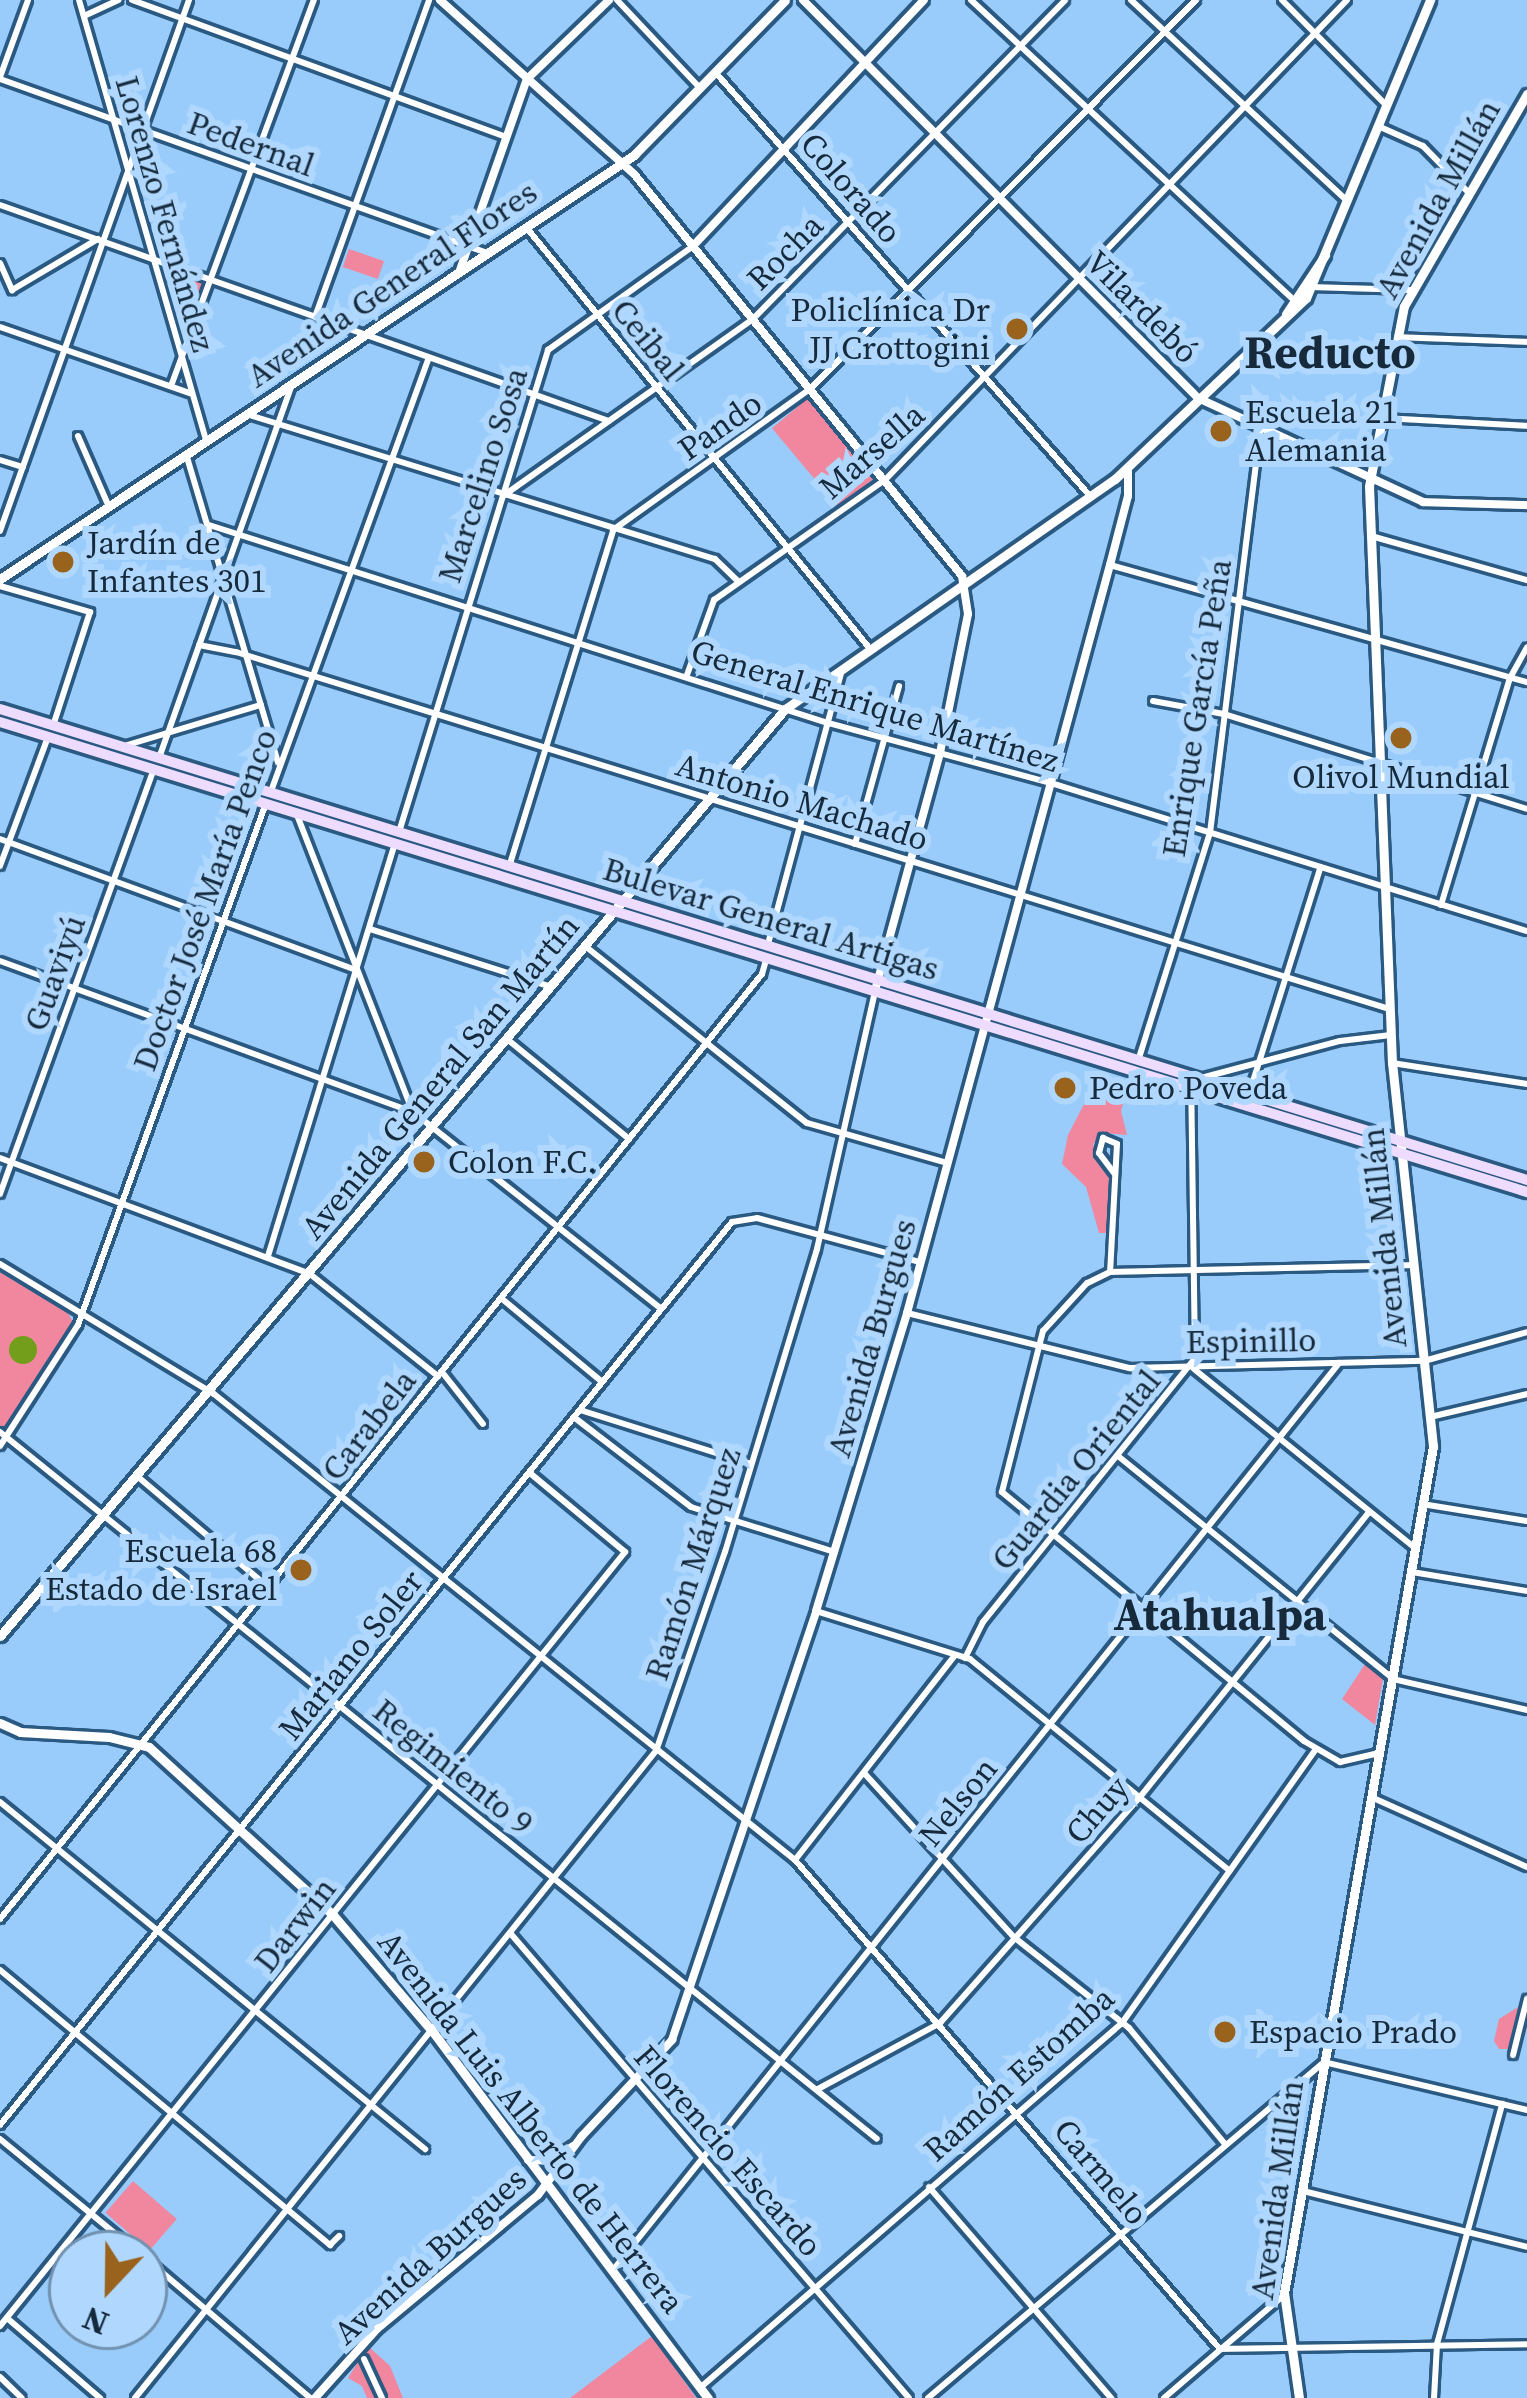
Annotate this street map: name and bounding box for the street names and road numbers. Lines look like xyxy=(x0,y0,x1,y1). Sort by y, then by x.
street label: Lorenzo Fernández xyxy=(107,72,223,356)
street label: Avenida Millán xyxy=(1367,93,1509,305)
street label: Pedernal xyxy=(182,103,320,185)
street label: Colorado xyxy=(792,125,910,251)
street label: Avenida General Flores xyxy=(239,172,545,396)
street label: Rocha xyxy=(739,206,831,298)
street label: Vilardebó xyxy=(1077,242,1207,372)
street label: Ceibal xyxy=(603,291,693,389)
street label: Marcelino Sosa xyxy=(430,363,536,587)
street label: Pando xyxy=(671,383,769,469)
street label: Marsella xyxy=(811,395,933,507)
street label: Enrique García Peña xyxy=(1154,556,1240,860)
street label: General Enrique Martínez xyxy=(686,631,1064,781)
street label: Doctor José María Penco xyxy=(125,724,285,1076)
street label: Antonio Machado xyxy=(671,745,933,859)
street label: Bulevar General Artigas xyxy=(598,849,944,989)
street label: Avenida General San Martín xyxy=(293,907,587,1247)
street label: Guaviyú xyxy=(16,910,94,1036)
street label: Avenida Millán xyxy=(1353,1126,1415,1350)
street label: Avenida Burgues xyxy=(819,1215,925,1461)
street label: Espinillo xyxy=(1185,1320,1317,1362)
street label: Carabela xyxy=(313,1362,425,1488)
street label: Guardia Oriental xyxy=(983,1362,1169,1578)
street label: Ramón Márquez xyxy=(637,1443,749,1685)
street label: Mariano Soler xyxy=(270,1562,432,1748)
street label: Regimiento 9 xyxy=(365,1691,541,1843)
street label: Nelson xyxy=(910,1750,1006,1854)
street label: Chuy xyxy=(1057,1768,1137,1852)
street label: Darwin xyxy=(246,1870,344,1980)
street label: Avenida Luis Alberto de Herrera xyxy=(369,1923,693,2321)
street label: Ramón Estomba xyxy=(916,1978,1122,2170)
street label: Florencio Escardo xyxy=(626,2037,830,2265)
street label: Avenida Millán xyxy=(1242,2078,1312,2302)
street label: Carmelo xyxy=(1045,2111,1157,2233)
street label: Avenida Burgues xyxy=(325,2159,535,2353)

